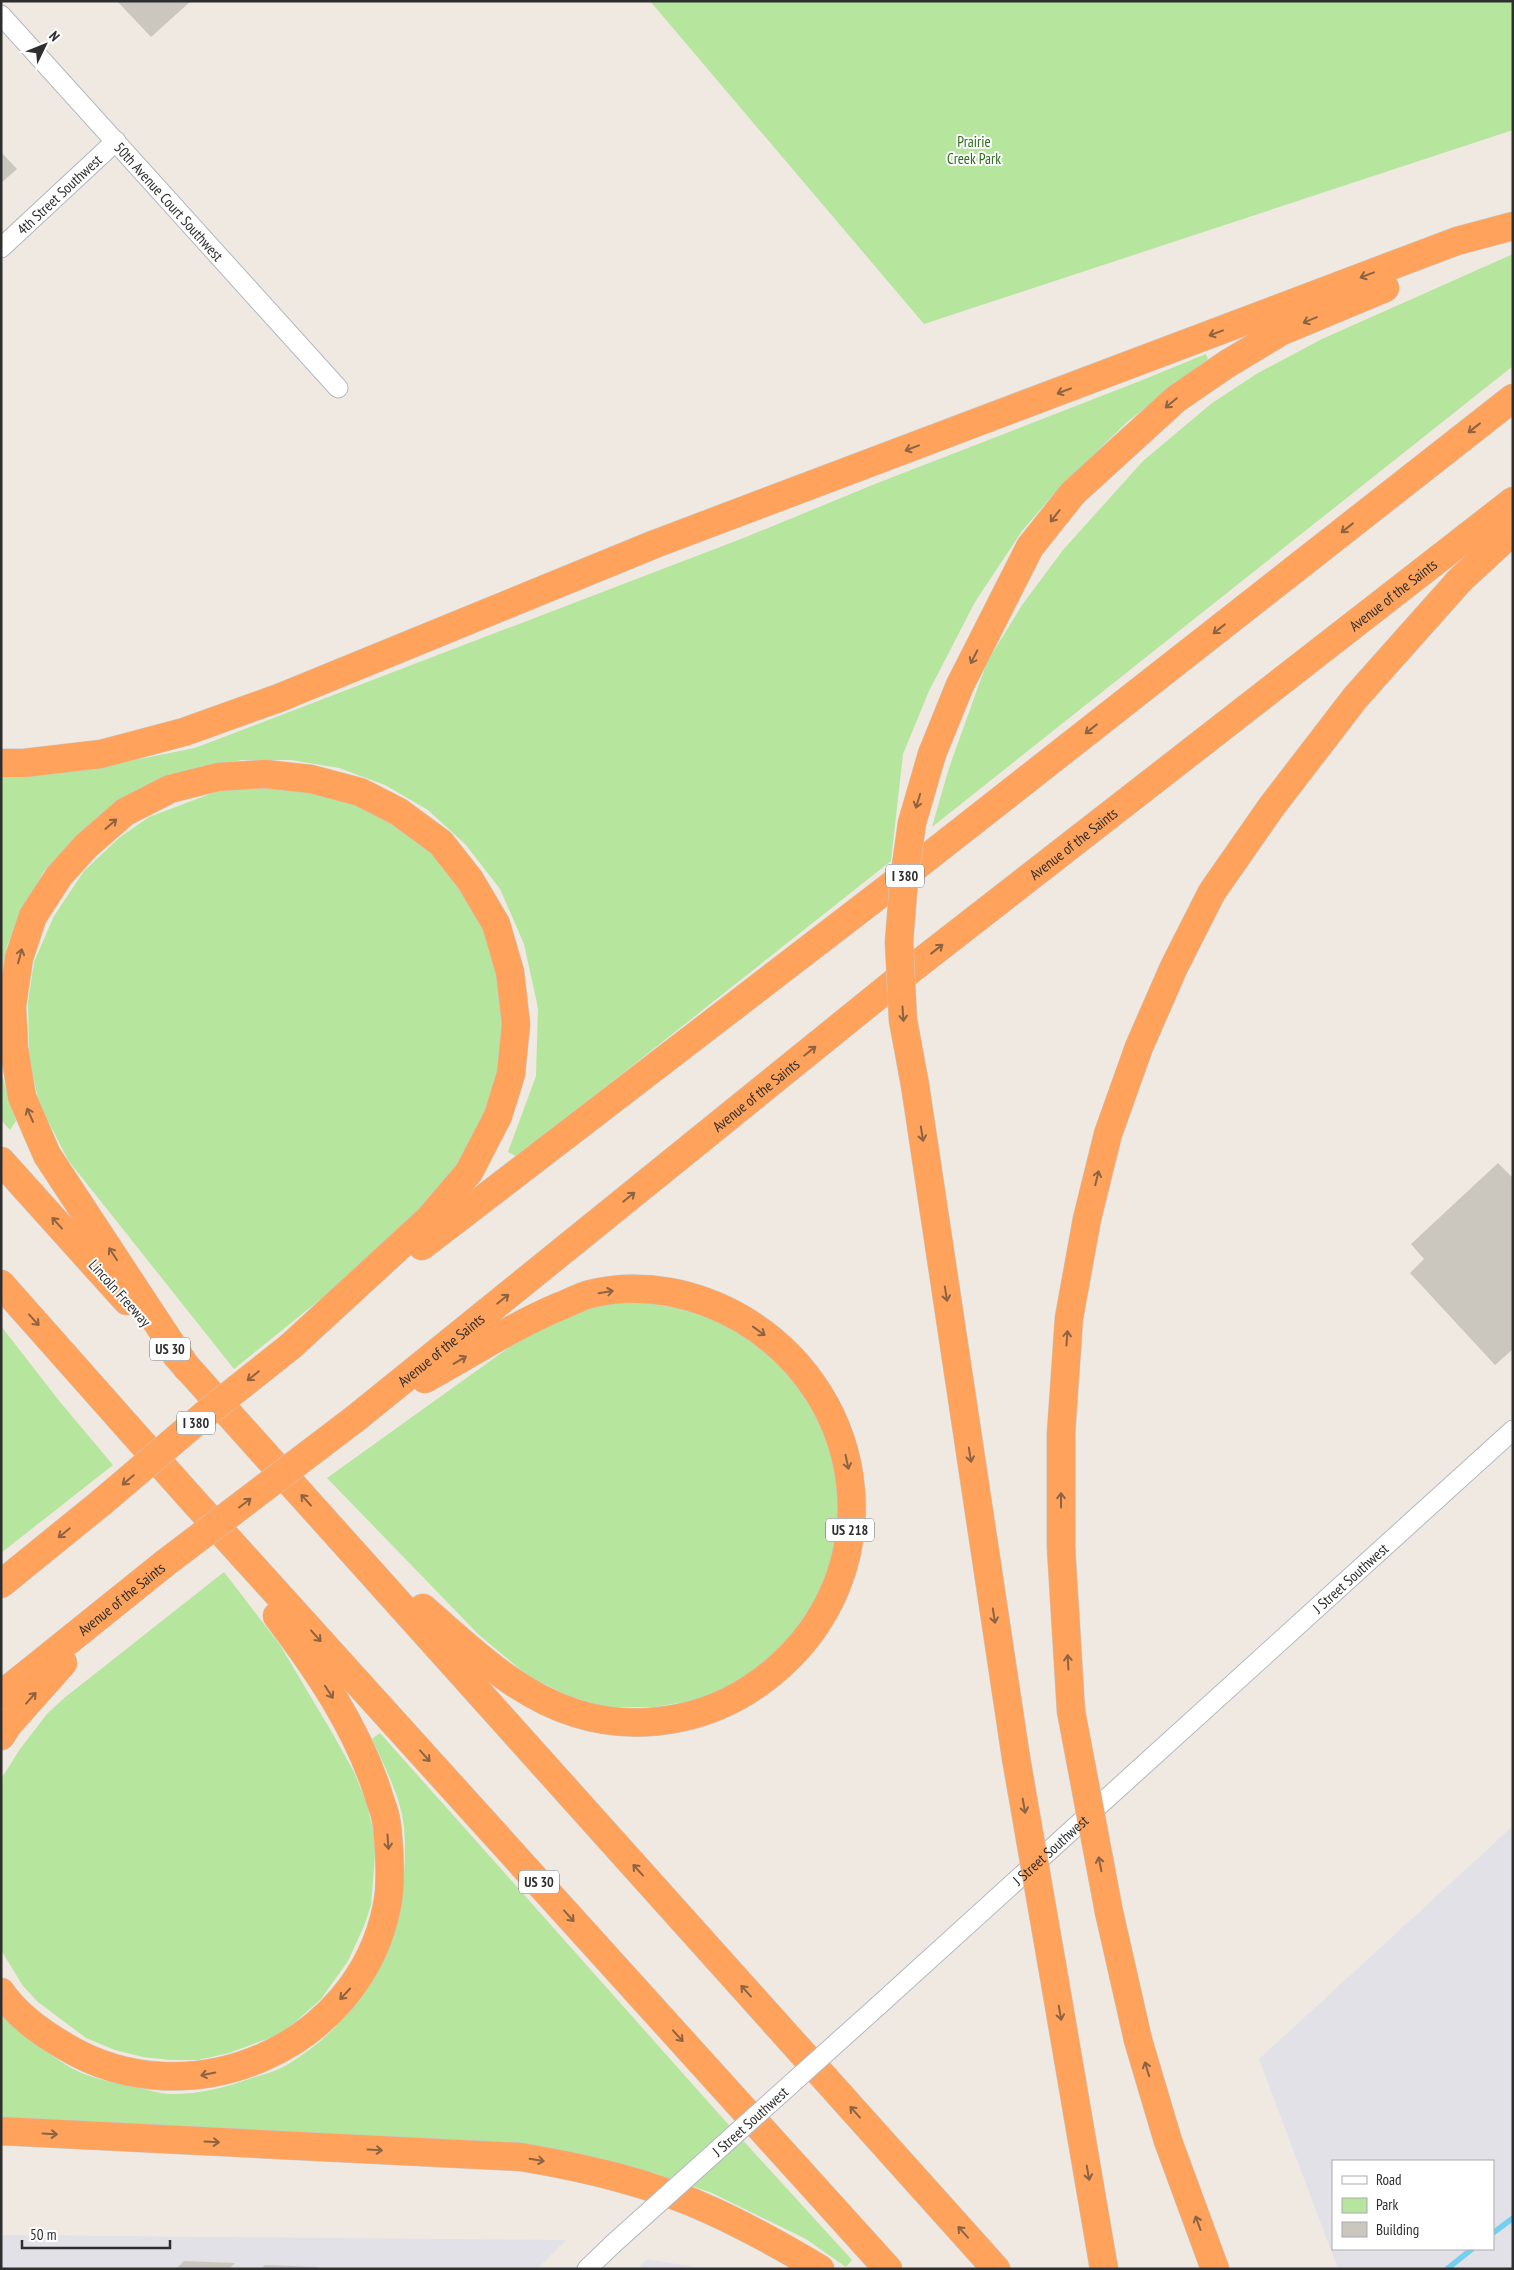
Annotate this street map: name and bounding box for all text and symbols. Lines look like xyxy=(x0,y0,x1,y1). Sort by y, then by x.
north arrow xyxy=(20,20,70,70)
text: N xyxy=(45,27,64,45)
park label: Prairie Creek Park xyxy=(947,132,1001,168)
street label: 50th Avenue Court Southwest xyxy=(111,138,228,265)
street label: 4th Street Southwest xyxy=(12,150,105,238)
one-way arrow xyxy=(1360,271,1376,280)
one-way arrow xyxy=(1303,315,1318,325)
one-way arrow xyxy=(1208,329,1224,338)
one-way arrow xyxy=(1056,387,1072,396)
one-way arrow xyxy=(1165,398,1178,409)
one-way arrow xyxy=(1468,422,1481,433)
one-way arrow xyxy=(904,444,920,453)
one-way arrow xyxy=(1049,510,1060,523)
one-way arrow xyxy=(1341,523,1354,534)
street label: Avenue of the Saints xyxy=(1345,554,1440,635)
one-way arrow xyxy=(1213,623,1226,634)
one-way arrow xyxy=(969,649,978,664)
one-way arrow xyxy=(1085,724,1098,735)
one-way arrow xyxy=(913,793,923,809)
street label: Avenue of the Saints xyxy=(1025,803,1121,883)
one-way arrow xyxy=(104,819,117,830)
road number: I 380 xyxy=(886,864,924,888)
one-way arrow xyxy=(930,944,943,955)
one-way arrow xyxy=(16,948,25,964)
one-way arrow xyxy=(898,1006,908,1022)
one-way arrow xyxy=(803,1045,816,1056)
street label: Avenue of the Saints xyxy=(708,1054,803,1136)
one-way arrow xyxy=(24,1108,34,1123)
one-way arrow xyxy=(917,1125,927,1141)
one-way arrow xyxy=(1093,1171,1102,1187)
one-way arrow xyxy=(622,1191,635,1202)
one-way arrow xyxy=(52,1217,63,1230)
one-way arrow xyxy=(107,1248,117,1262)
street label: Lincoln Freeway xyxy=(85,1255,155,1331)
one-way arrow xyxy=(598,1286,614,1296)
one-way arrow xyxy=(942,1286,952,1302)
one-way arrow xyxy=(496,1294,509,1305)
street label: Avenue of the Saints xyxy=(393,1309,488,1390)
one-way arrow xyxy=(28,1314,39,1327)
one-way arrow xyxy=(752,1325,765,1336)
one-way arrow xyxy=(1063,1330,1072,1346)
road number: US 30 xyxy=(150,1338,190,1360)
one-way arrow xyxy=(452,1354,466,1364)
one-way arrow xyxy=(247,1371,260,1382)
road number: I 380 xyxy=(177,1412,215,1435)
one-way arrow xyxy=(966,1447,976,1463)
one-way arrow xyxy=(843,1454,852,1470)
one-way arrow xyxy=(122,1474,135,1486)
one-way arrow xyxy=(1056,1492,1066,1508)
one-way arrow xyxy=(301,1494,312,1507)
one-way arrow xyxy=(238,1497,251,1508)
road number: US 218 xyxy=(826,1518,874,1542)
one-way arrow xyxy=(58,1527,71,1538)
street label: J Street Southwest xyxy=(1308,1539,1392,1617)
street label: Avenue of the Saints xyxy=(74,1558,168,1639)
one-way arrow xyxy=(990,1607,1000,1623)
one-way arrow xyxy=(310,1629,322,1642)
one-way arrow xyxy=(1064,1654,1073,1670)
one-way arrow xyxy=(324,1685,334,1699)
one-way arrow xyxy=(26,1692,37,1705)
one-way arrow xyxy=(419,1750,431,1763)
one-way arrow xyxy=(1020,1798,1030,1814)
street label: J Street Southwest xyxy=(1008,1811,1092,1890)
one-way arrow xyxy=(383,1834,393,1850)
one-way arrow xyxy=(1095,1856,1105,1872)
one-way arrow xyxy=(632,1863,644,1876)
road number: US 30 xyxy=(519,1870,559,1894)
one-way arrow xyxy=(563,1909,575,1922)
one-way arrow xyxy=(741,1984,752,1997)
one-way arrow xyxy=(339,1987,351,2000)
one-way arrow xyxy=(1056,2005,1066,2021)
one-way arrow xyxy=(672,2030,684,2043)
one-way arrow xyxy=(1141,2062,1151,2078)
one-way arrow xyxy=(201,2070,217,2079)
street label: J Street Southwest xyxy=(707,2082,792,2161)
one-way arrow xyxy=(849,2105,861,2118)
one-way arrow xyxy=(42,2129,58,2138)
one-way arrow xyxy=(204,2137,220,2146)
one-way arrow xyxy=(366,2145,382,2155)
one-way arrow xyxy=(528,2155,544,2165)
legend xyxy=(1332,2160,1494,2250)
one-way arrow xyxy=(1083,2165,1093,2181)
text: Road xyxy=(1376,2170,1402,2189)
text: Park xyxy=(1376,2195,1398,2214)
one-way arrow xyxy=(1193,2216,1202,2231)
scale bar xyxy=(22,2218,170,2250)
text: Building xyxy=(1376,2220,1419,2239)
text: 50 m xyxy=(30,2225,56,2244)
one-way arrow xyxy=(958,2226,969,2239)

